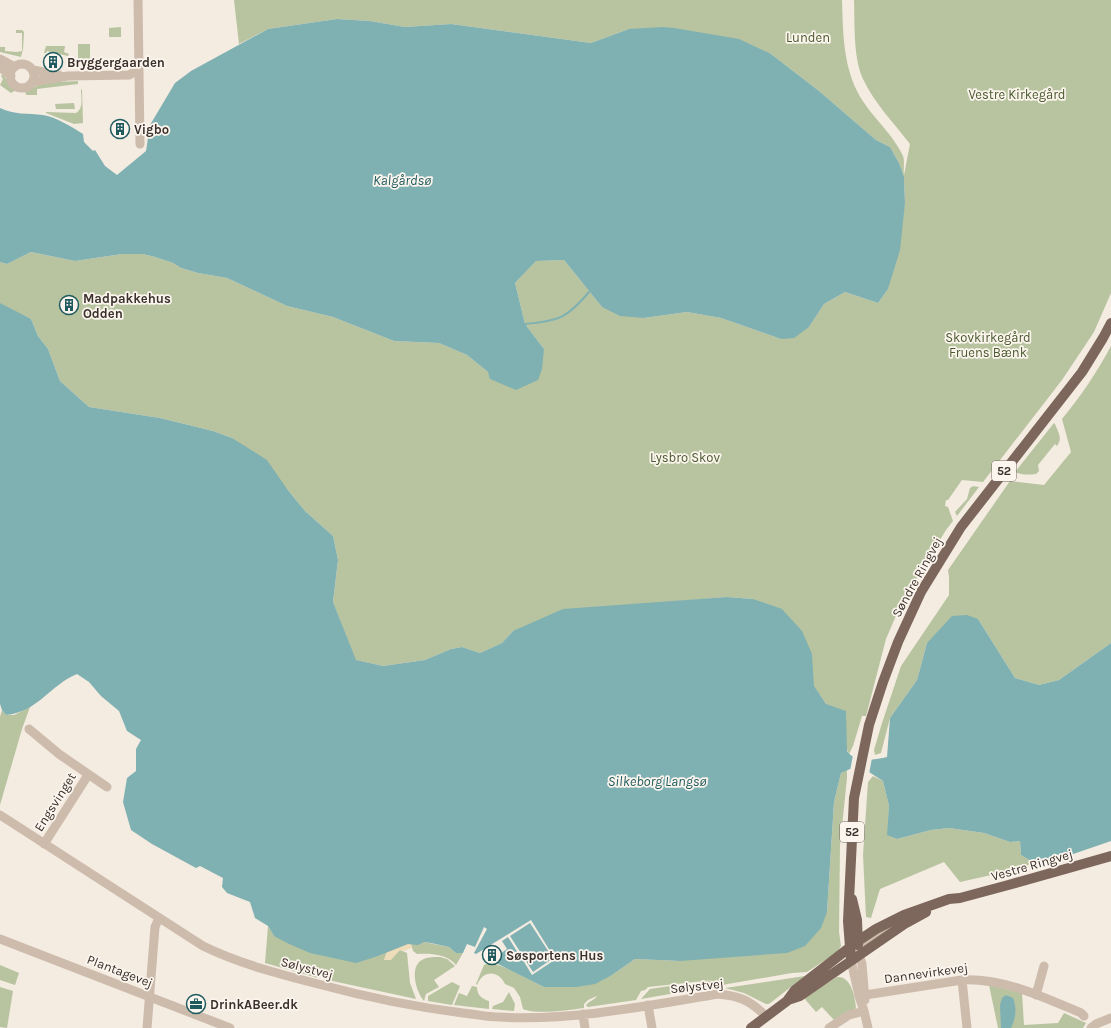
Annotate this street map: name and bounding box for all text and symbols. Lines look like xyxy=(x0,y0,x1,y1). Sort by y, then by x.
park label: Lunden xyxy=(786,30,830,45)
building icon: Bryggergaarden xyxy=(42,51,64,73)
place label: Bryggergaarden xyxy=(67,55,165,70)
park label: Vestre Kirkegård xyxy=(968,87,1066,102)
building icon: Vigbo xyxy=(109,118,131,140)
place label: Vigbo xyxy=(134,122,169,137)
water label: Kalgårdsø xyxy=(373,172,432,189)
place label: Madpakkehus Odden xyxy=(83,291,171,321)
building icon: Madpakkehus Odden xyxy=(58,294,80,316)
park label: Skovkirkegård Fruens Bænk xyxy=(945,330,1031,360)
park label: Lysbro Skov xyxy=(650,450,720,465)
road number: 52 xyxy=(992,461,1016,481)
street label: Søndre Ringvej xyxy=(889,534,945,620)
street label: Engsvinget xyxy=(31,770,79,834)
water label: Silkeborg Langsø xyxy=(608,773,707,790)
road number: 52 xyxy=(840,822,864,842)
street label: Vestre Ringvej xyxy=(990,846,1074,884)
building icon: Søsportens Hus xyxy=(481,944,503,966)
place label: Søsportens Hus xyxy=(506,948,603,963)
street label: Plantagevej xyxy=(85,952,155,990)
street label: Sølystvej xyxy=(279,954,335,982)
street label: Dannevirkevej xyxy=(883,960,969,986)
street label: Sølystvej xyxy=(670,976,724,996)
office icon: DrinkABeer.dk xyxy=(185,993,207,1015)
place label: DrinkABeer.dk xyxy=(210,997,298,1012)

